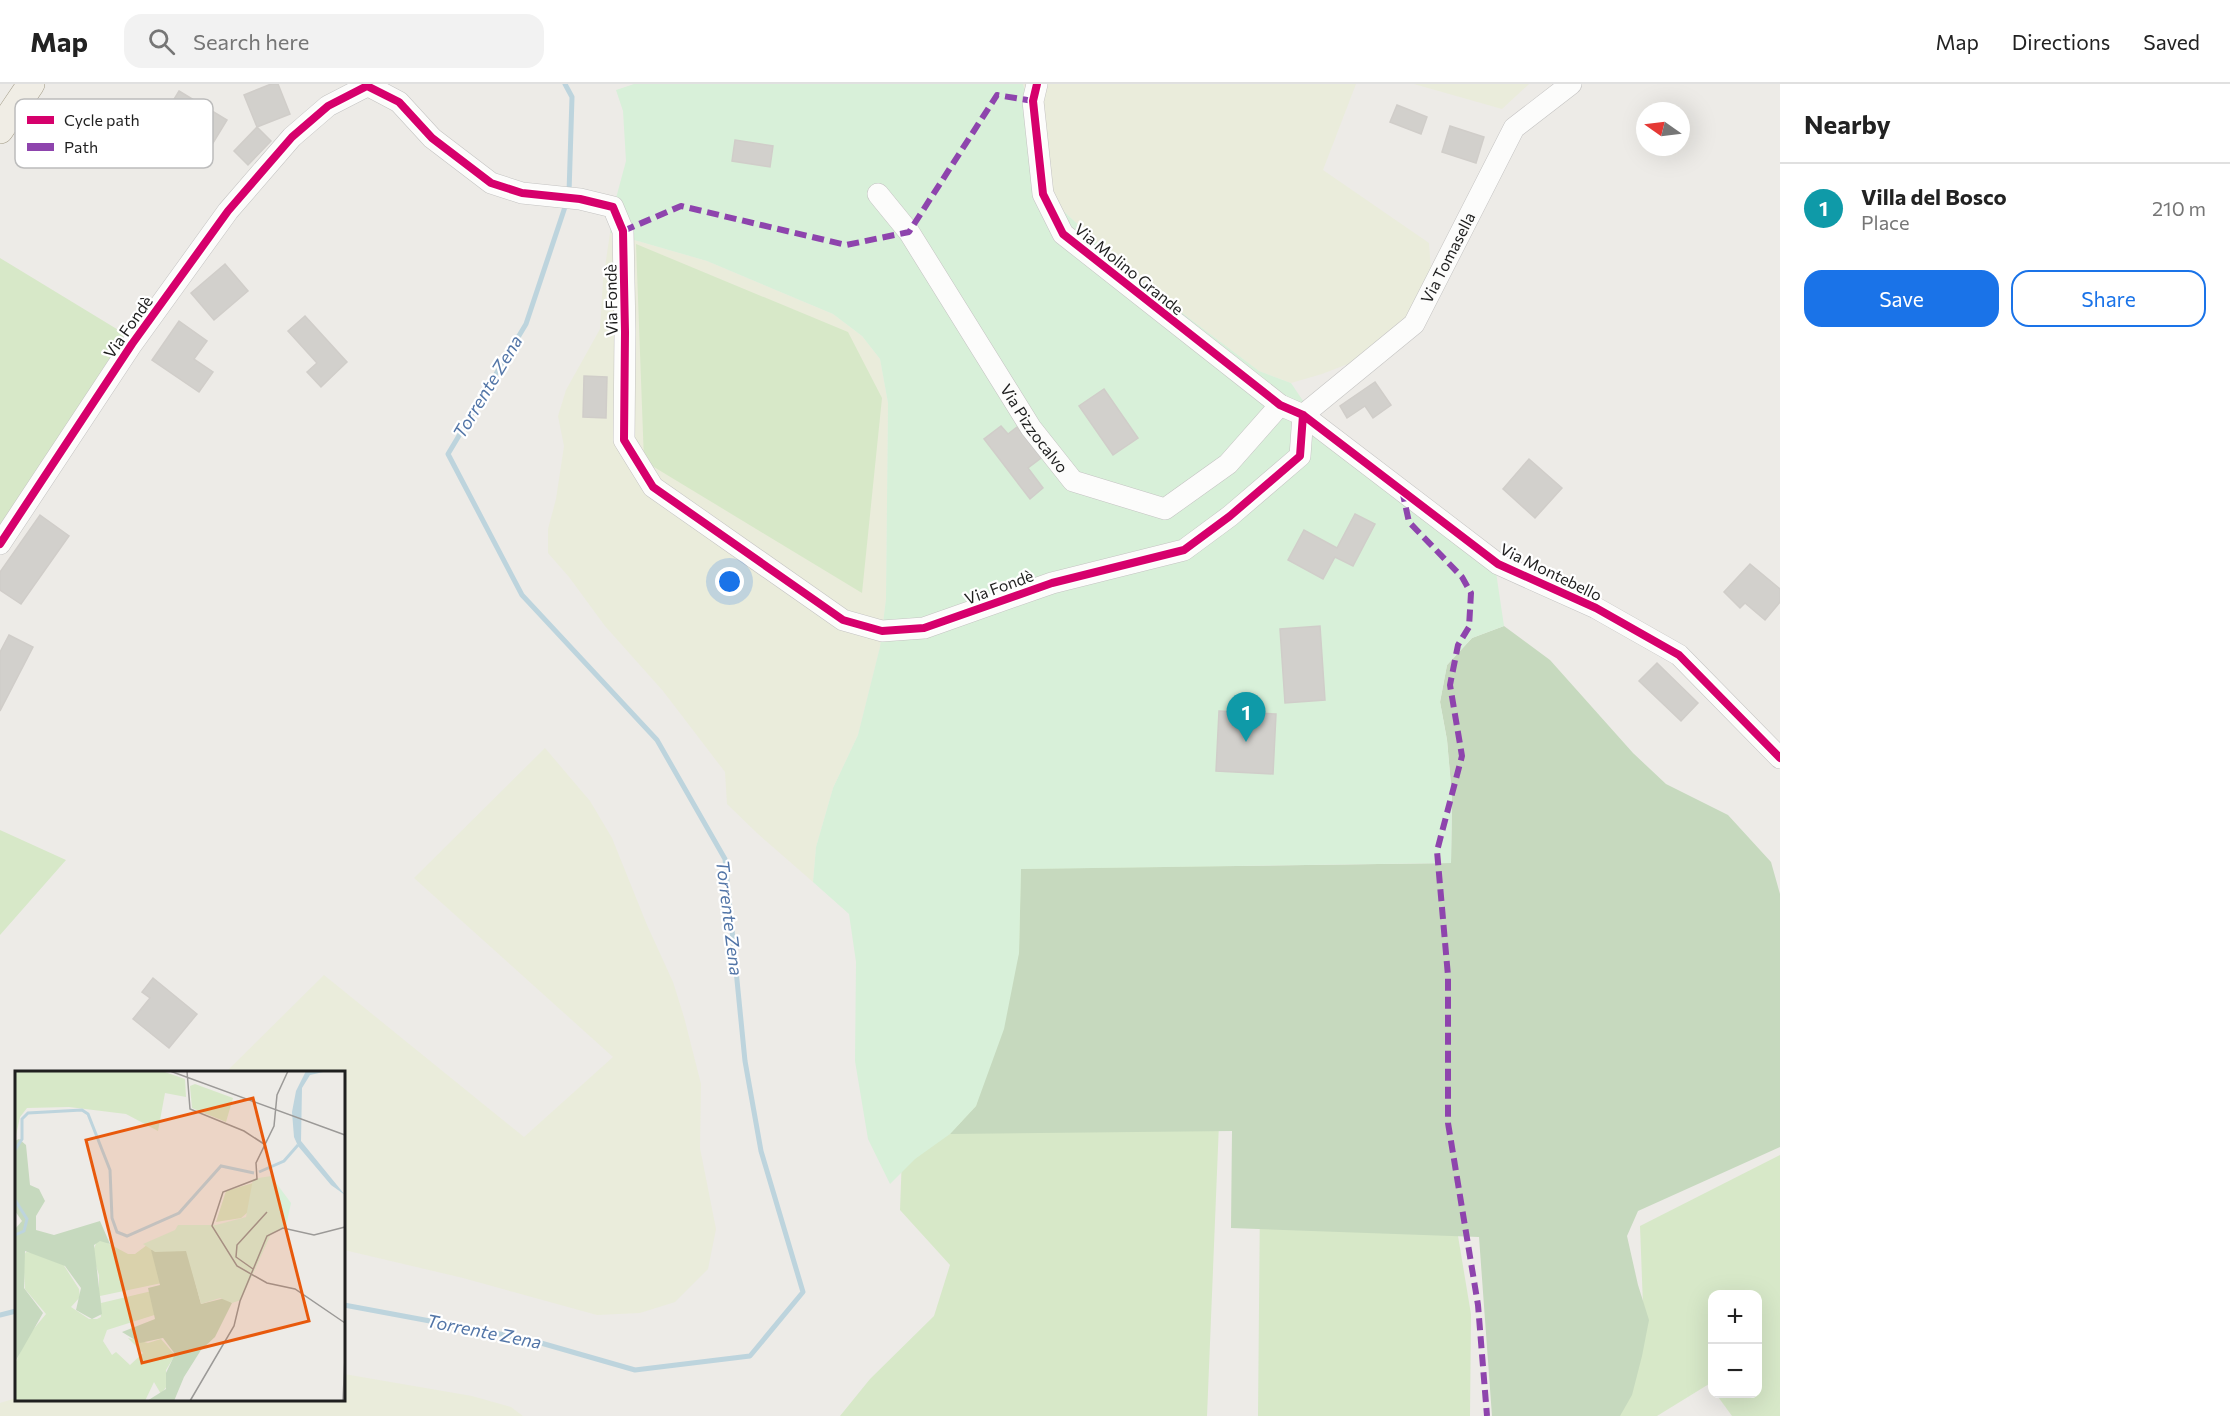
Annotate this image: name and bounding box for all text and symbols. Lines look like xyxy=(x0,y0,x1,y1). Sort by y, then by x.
search box xyxy=(124,14,544,68)
text: Map xyxy=(30,24,88,58)
icon: search xyxy=(145,25,178,58)
text: Search here xyxy=(193,28,309,55)
text: Map xyxy=(1936,29,1979,54)
text: Directions xyxy=(2012,29,2110,54)
text: Saved xyxy=(2143,29,2200,54)
legend xyxy=(15,99,213,168)
north arrow xyxy=(1636,102,1690,156)
text: Nearby xyxy=(1804,108,1891,139)
text: Cycle path xyxy=(64,110,140,129)
text: Path xyxy=(64,137,98,156)
text: Villa del Bosco xyxy=(1861,183,2007,210)
text: 1 xyxy=(1819,196,1828,220)
text: 210 m xyxy=(2152,196,2206,220)
street label: Via Tomasella xyxy=(1416,209,1479,306)
text: Place xyxy=(1861,210,1910,234)
street label: Via Molino Grande xyxy=(1071,219,1188,318)
street label: Via Fondè xyxy=(600,264,621,336)
button: Save xyxy=(1804,270,1999,327)
button: Share xyxy=(2011,270,2206,327)
street label: Via Fondè xyxy=(99,292,156,362)
water label: Torrente Zena xyxy=(448,331,527,442)
street label: Via Pizzocalvo xyxy=(997,380,1072,476)
street label: Via Montebello xyxy=(1497,539,1605,604)
street label: Via Fondè xyxy=(962,565,1036,608)
your location xyxy=(715,567,744,596)
pin: 1 xyxy=(1226,692,1266,742)
water label: Torrente Zena xyxy=(712,859,748,977)
inset map xyxy=(15,1071,345,1401)
map controls xyxy=(1708,1290,1762,1398)
button: + xyxy=(1708,1290,1762,1344)
water label: Torrente Zena xyxy=(425,1309,543,1353)
button: − xyxy=(1708,1344,1762,1398)

